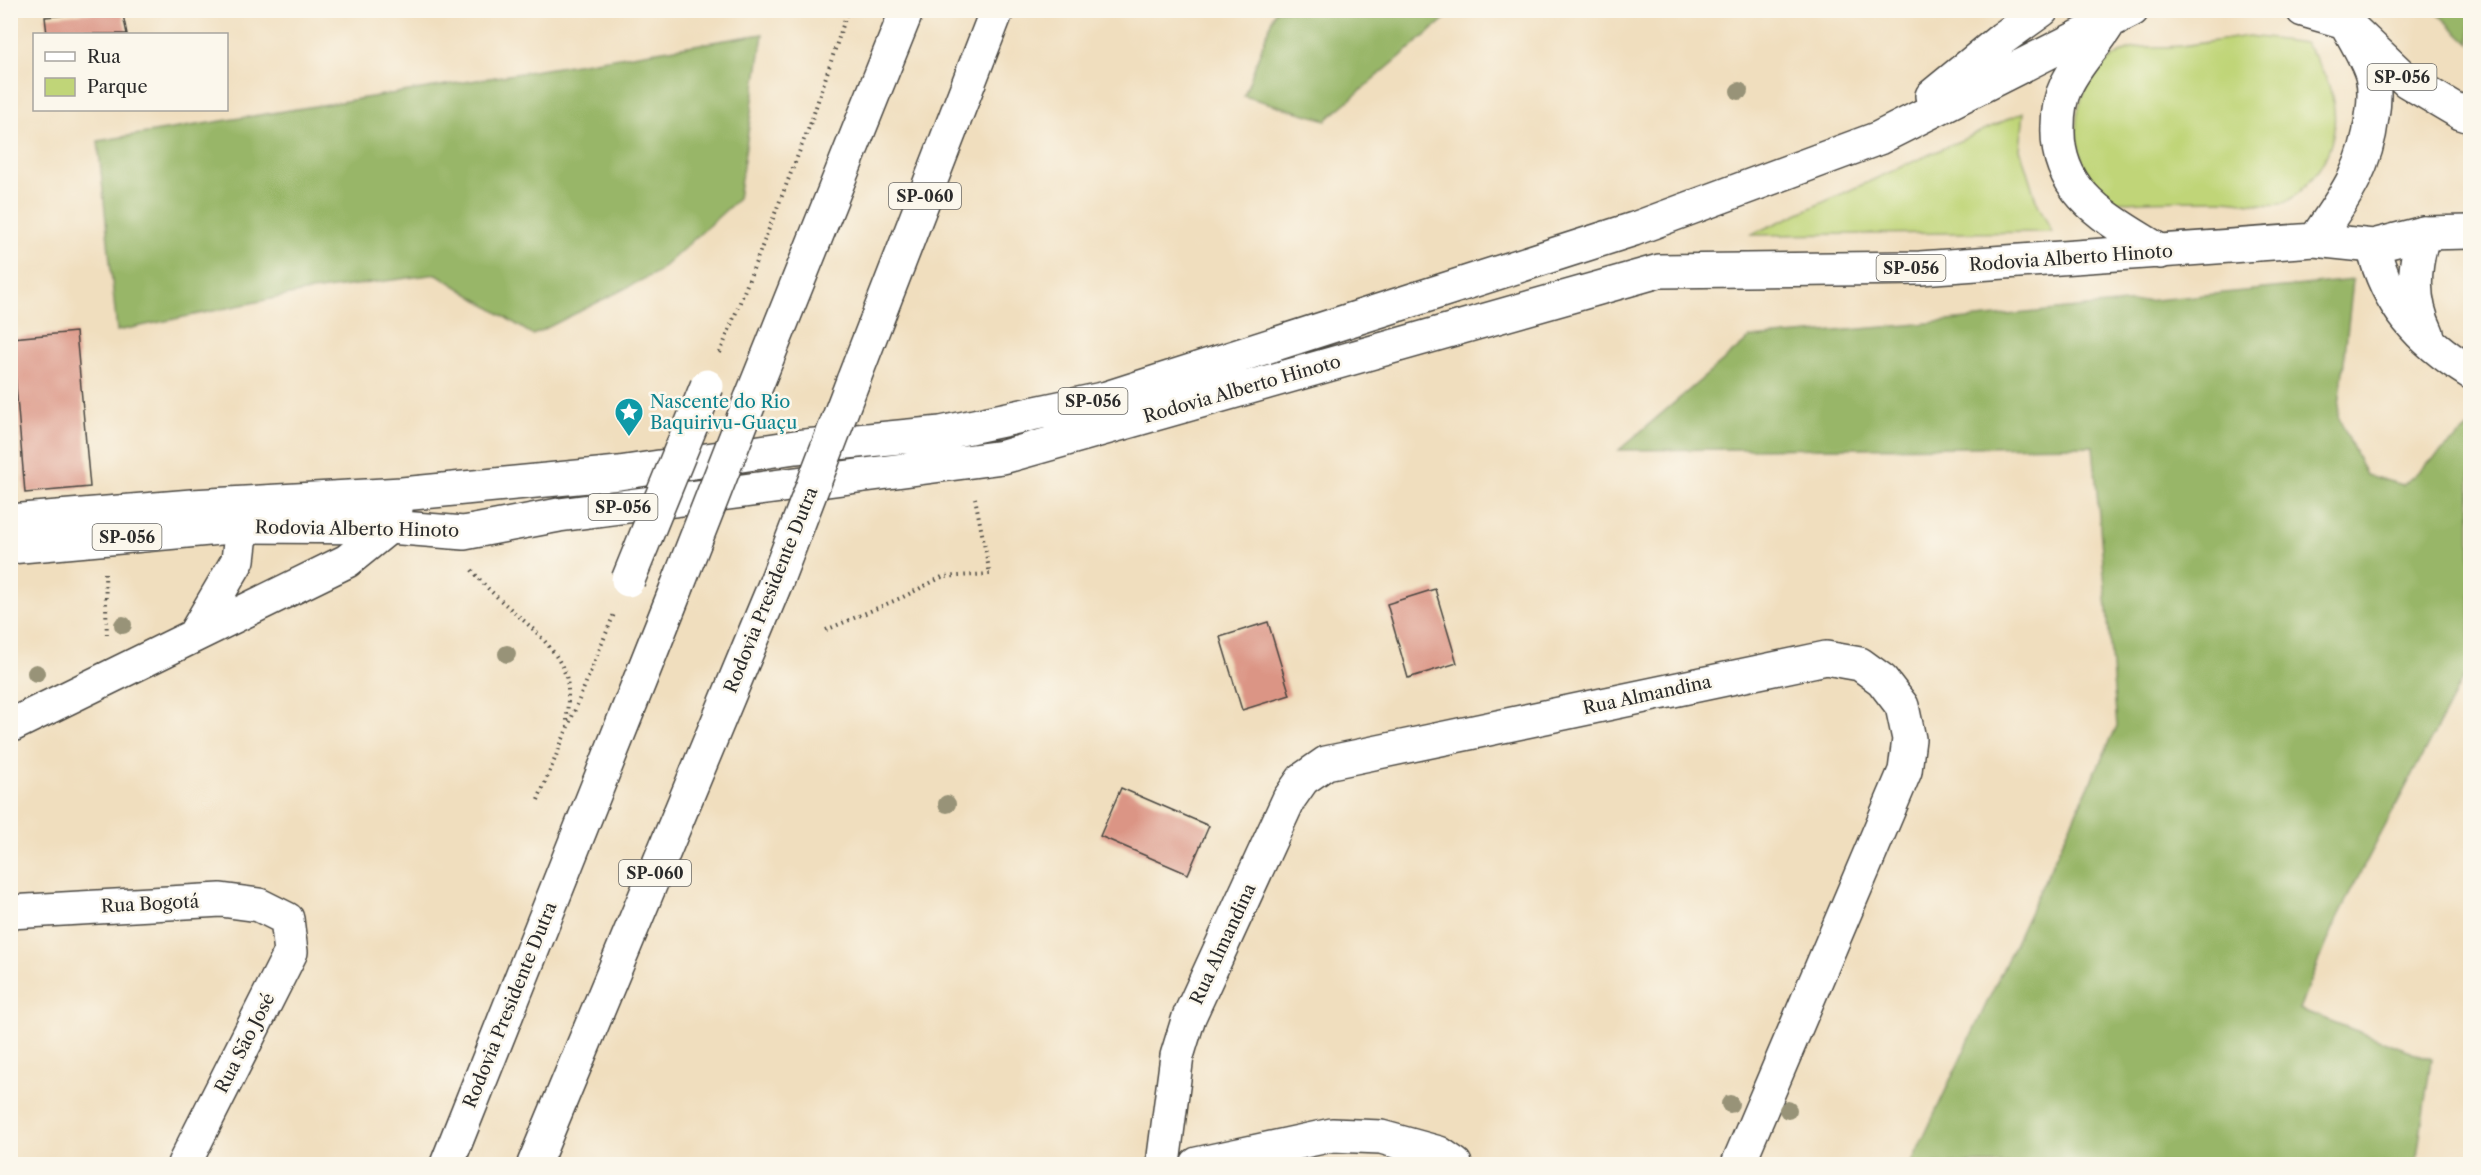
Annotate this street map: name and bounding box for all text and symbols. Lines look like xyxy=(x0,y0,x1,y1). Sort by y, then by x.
legend xyxy=(33,33,228,111)
text: Rua xyxy=(87,46,121,68)
road number: SP-056 xyxy=(2368,64,2436,90)
text: Parque xyxy=(87,76,148,98)
road number: SP-060 xyxy=(889,183,961,209)
street label: Rodovia Alberto Hinoto xyxy=(1968,240,2174,276)
road number: SP-056 xyxy=(1876,255,1946,281)
street label: Rodovia Alberto Hinoto xyxy=(1141,350,1343,428)
road number: SP-056 xyxy=(1058,388,1128,414)
place label: Nascente do Rio Baquirivu-Guaçu xyxy=(650,391,797,434)
place icon: Nascente do Rio Baquirivu-Guaçu xyxy=(613,396,645,438)
street label: Rodovia Presidente Dutra xyxy=(720,483,823,696)
road number: SP-056 xyxy=(588,494,658,520)
street label: Rodovia Alberto Hinoto xyxy=(255,516,459,542)
road number: SP-056 xyxy=(92,524,162,550)
street label: Rua Almandina xyxy=(1581,671,1714,719)
road number: SP-060 xyxy=(619,860,691,886)
street label: Rua Almandina xyxy=(1185,880,1261,1008)
street label: Rua Bogotá xyxy=(100,890,200,918)
street label: Rodovia Presidente Dutra xyxy=(459,898,562,1111)
street label: Rua São José xyxy=(210,989,280,1097)

